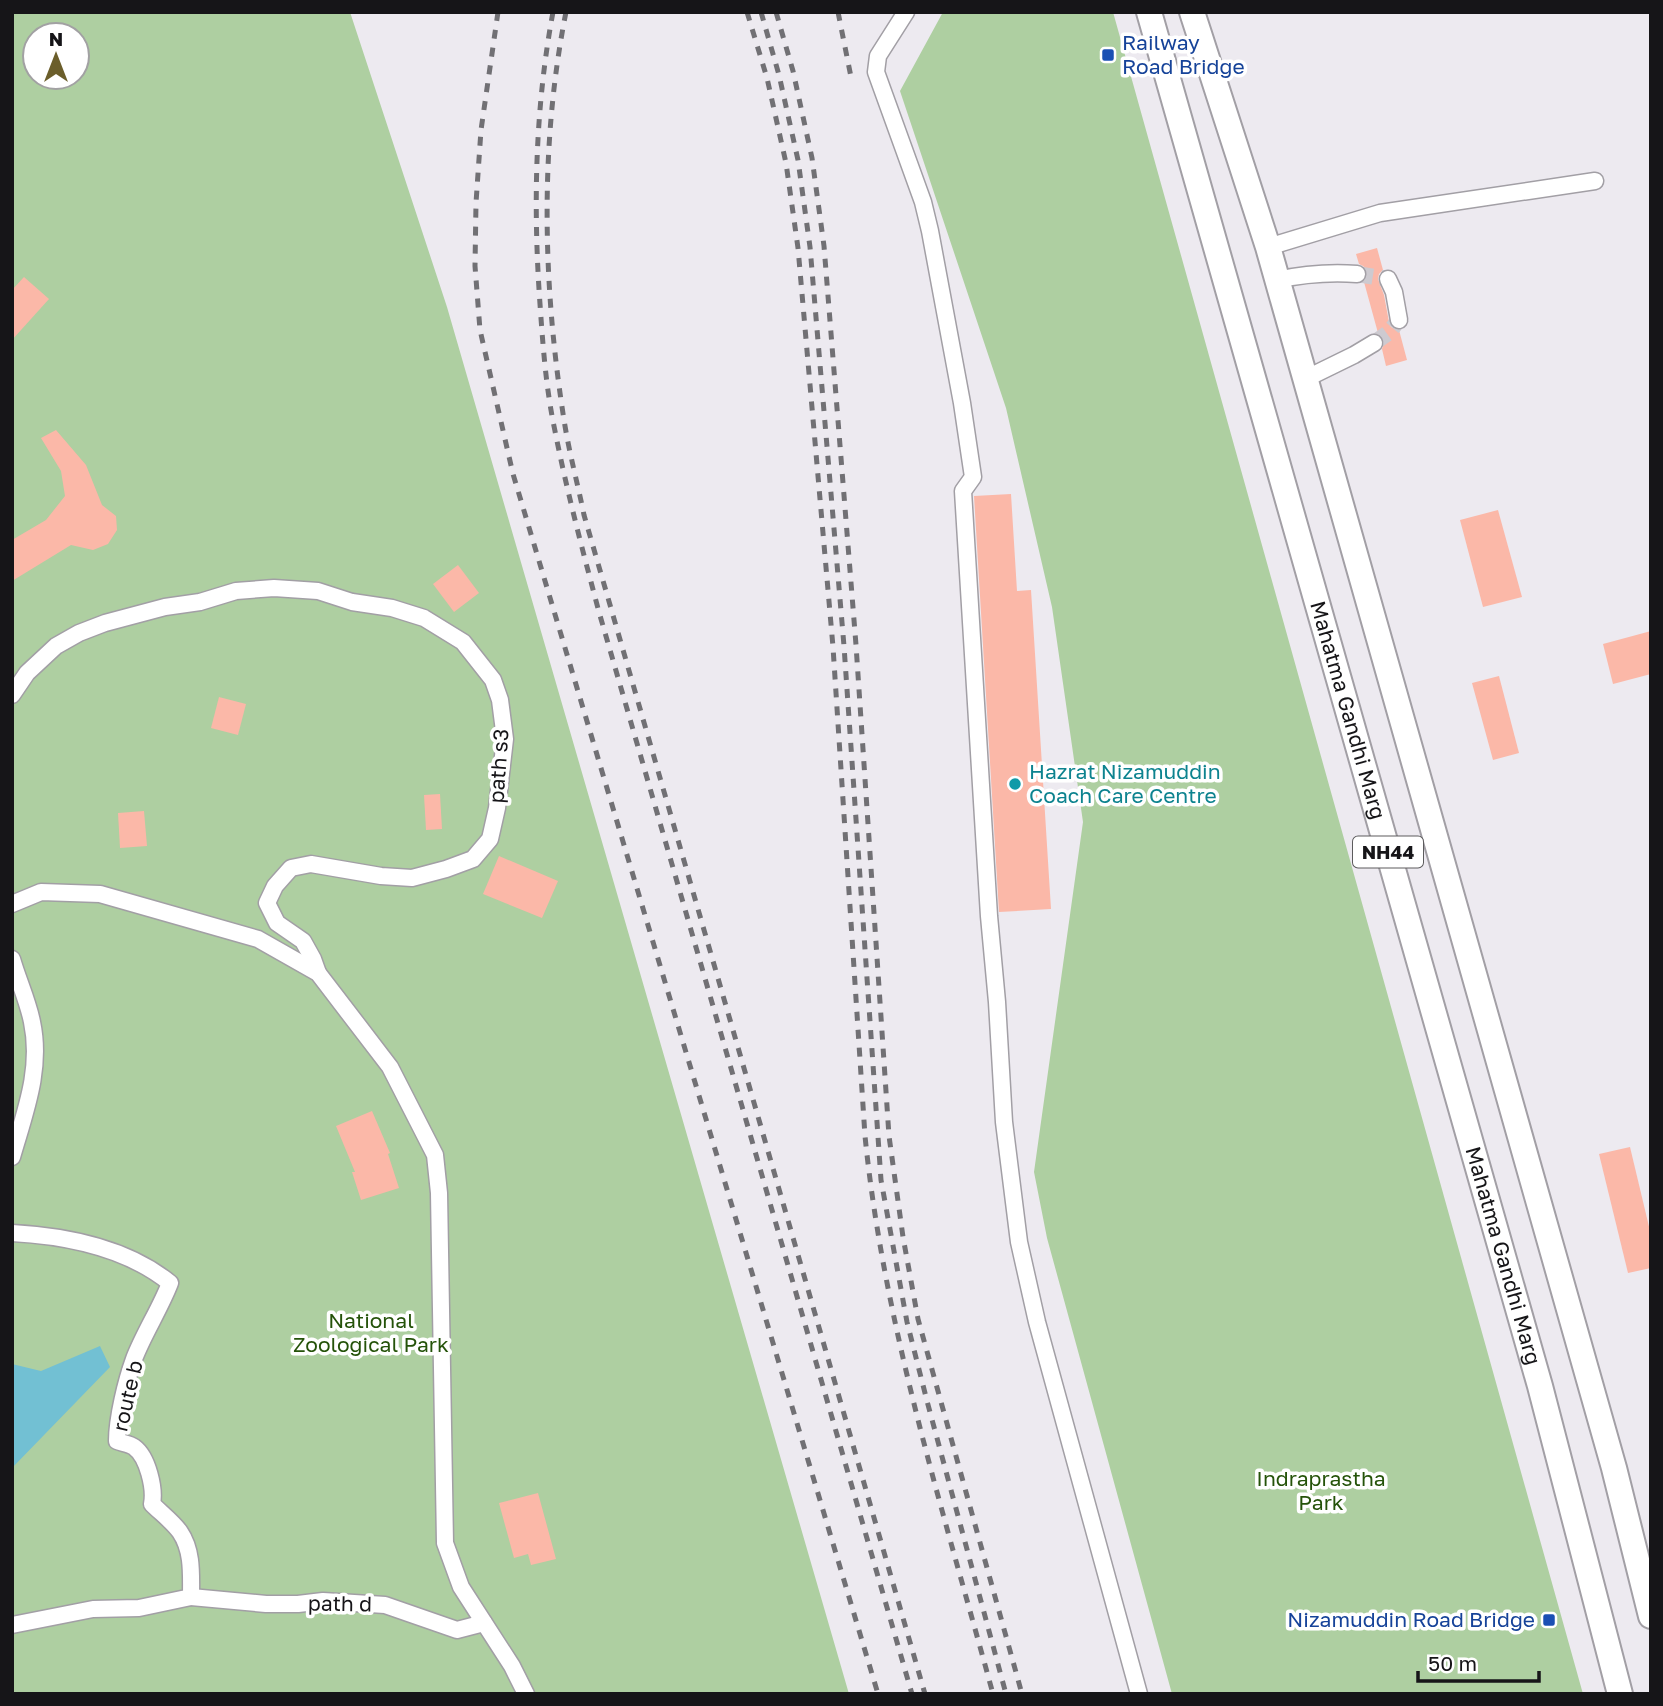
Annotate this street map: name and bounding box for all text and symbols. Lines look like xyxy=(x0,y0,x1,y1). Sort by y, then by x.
north arrow xyxy=(21,21,91,91)
text: N xyxy=(49,27,63,50)
place label: Railway Road Bridge xyxy=(1122,29,1245,79)
marker: Railway Road Bridge xyxy=(1100,47,1116,63)
street label: Mahatma Gandhi Marg xyxy=(1305,598,1392,822)
street label: path s3 xyxy=(482,728,514,804)
place label: Hazrat Nizamuddin Coach Care Centre xyxy=(1029,758,1221,808)
marker: Hazrat Nizamuddin Coach Care Centre xyxy=(1007,776,1023,792)
road number: NH44 xyxy=(1353,836,1423,867)
street label: Mahatma Gandhi Marg xyxy=(1460,1143,1547,1368)
park label: National Zoological Park xyxy=(293,1307,449,1357)
street label: route b xyxy=(106,1358,148,1434)
park label: Indraprastha Park xyxy=(1256,1465,1386,1515)
street label: path d xyxy=(308,1589,372,1617)
place label: Nizamuddin Road Bridge xyxy=(1287,1606,1535,1632)
marker: Nizamuddin Road Bridge xyxy=(1541,1612,1557,1628)
scale bar xyxy=(1418,1640,1539,1684)
text: 50 m xyxy=(1428,1650,1477,1676)

